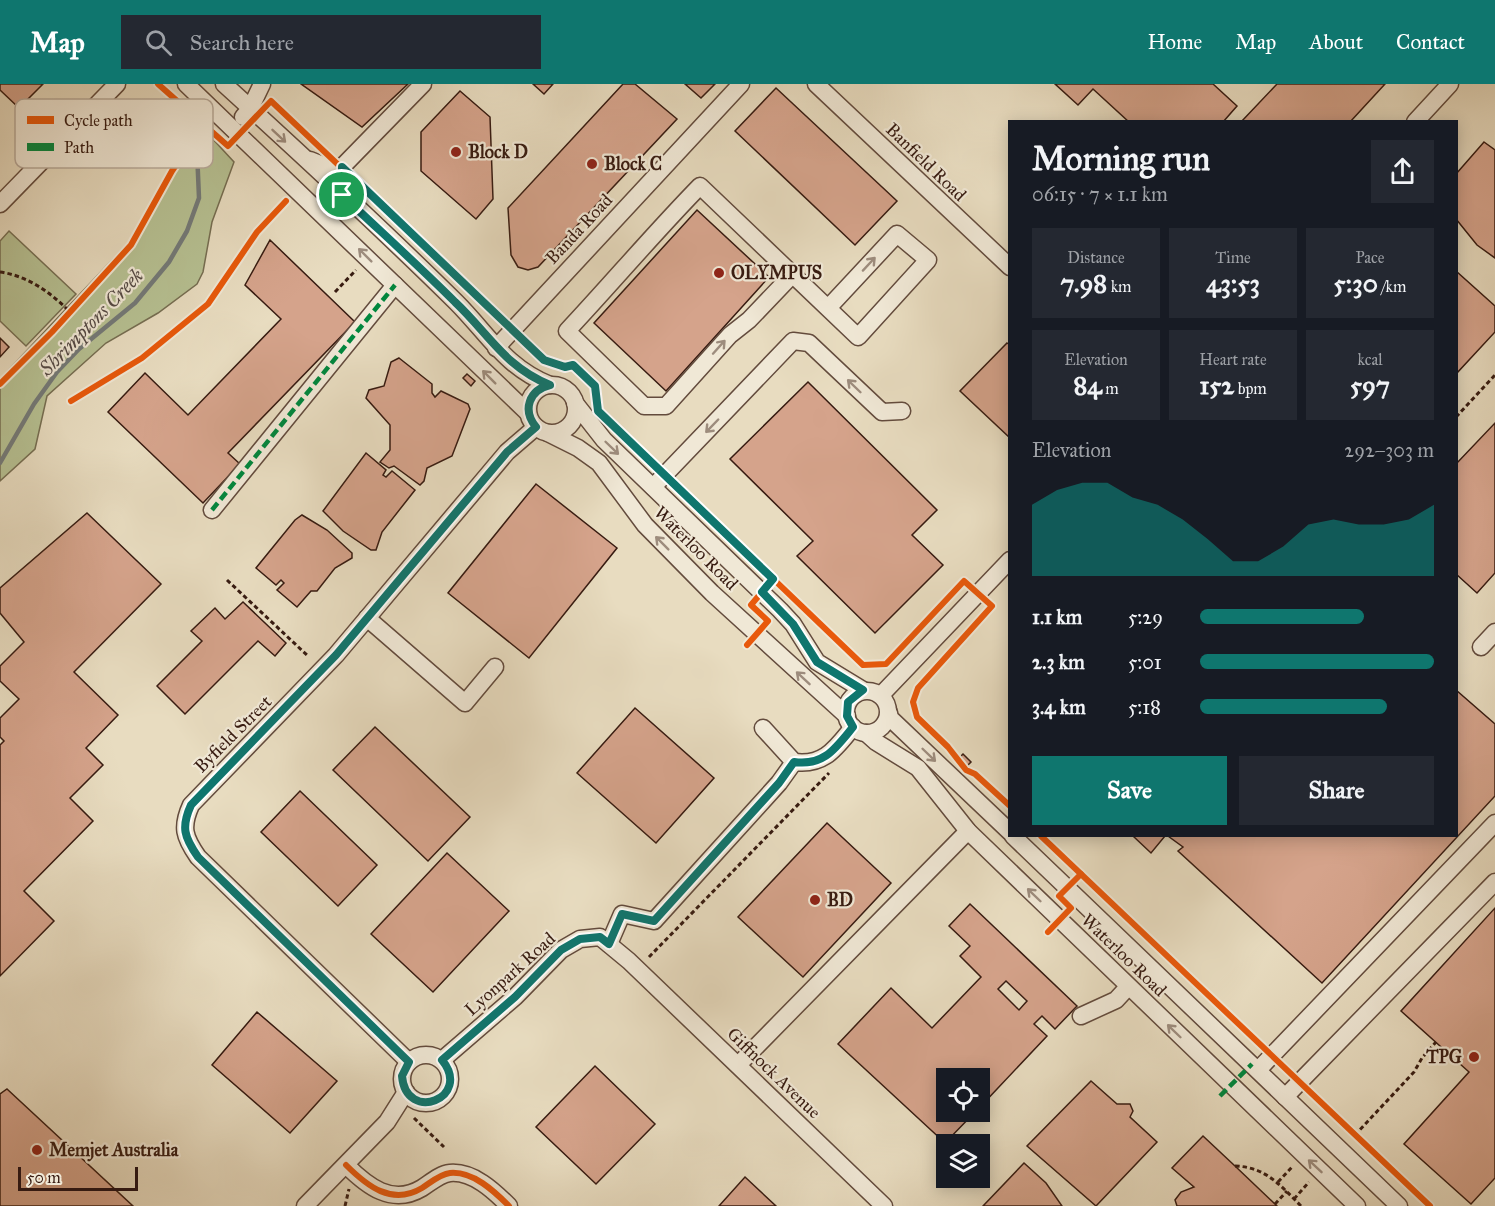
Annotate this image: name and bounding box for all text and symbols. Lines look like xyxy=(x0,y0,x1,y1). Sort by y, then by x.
search box xyxy=(121,15,541,69)
text: Map xyxy=(30,25,85,60)
icon: search xyxy=(142,26,175,59)
text: Search here xyxy=(190,29,294,56)
text: Home xyxy=(1147,29,1202,55)
text: Map xyxy=(1235,29,1276,55)
text: About xyxy=(1309,29,1363,55)
text: Contact xyxy=(1396,29,1465,55)
legend xyxy=(15,99,213,168)
text: Cycle path xyxy=(64,111,133,130)
street label: Banfield Road xyxy=(881,118,971,206)
one-way arrow xyxy=(271,129,286,143)
text: Path xyxy=(64,138,94,157)
text: Morning run xyxy=(1032,139,1210,179)
button: share xyxy=(1371,140,1434,203)
place label: Block D xyxy=(468,141,528,163)
marker: Block D xyxy=(449,145,463,159)
place label: Block C xyxy=(604,153,662,175)
marker: Block C xyxy=(585,157,599,171)
pin xyxy=(316,169,367,220)
icon: arrive xyxy=(325,178,358,211)
text: 06:15 · 7 × 1.1 km xyxy=(1032,182,1168,206)
street label: Banda Road xyxy=(541,189,617,269)
one-way arrow xyxy=(357,248,372,262)
text: Distance xyxy=(1067,248,1125,267)
text: Time xyxy=(1215,248,1251,267)
text: Pace xyxy=(1355,248,1385,267)
one-way arrow xyxy=(861,257,876,272)
place label: OLYMPUS xyxy=(731,262,822,284)
water label: Shrimptons Creek xyxy=(33,263,149,382)
marker: OLYMPUS xyxy=(712,266,726,280)
text: 7.98 xyxy=(1060,267,1107,299)
text: 43:53 xyxy=(1206,267,1260,299)
text: 5:30 xyxy=(1334,267,1378,299)
text: km xyxy=(1107,277,1132,296)
text: /km xyxy=(1378,277,1406,296)
one-way arrow xyxy=(712,340,726,355)
text: Elevation xyxy=(1064,350,1128,369)
text: Heart rate xyxy=(1199,350,1267,369)
text: kcal xyxy=(1357,350,1383,369)
text: 84 xyxy=(1073,369,1102,401)
text: 152 xyxy=(1199,369,1234,401)
text: 597 xyxy=(1350,369,1390,401)
one-way arrow xyxy=(482,370,496,385)
one-way arrow xyxy=(847,379,862,393)
text: m xyxy=(1102,379,1119,398)
text: bpm xyxy=(1234,379,1267,398)
one-way arrow xyxy=(705,418,720,433)
text: Elevation xyxy=(1032,438,1111,462)
text: 292–303 m xyxy=(1344,438,1434,462)
one-way arrow xyxy=(604,441,619,455)
street label: Waterloo Road xyxy=(649,501,743,595)
one-way arrow xyxy=(655,535,669,550)
text: 1.1 km xyxy=(1032,605,1082,629)
text: 5:29 xyxy=(1128,605,1163,629)
text: 2.3 km xyxy=(1032,650,1085,674)
text: 5:01 xyxy=(1128,650,1162,674)
one-way arrow xyxy=(796,671,811,685)
street label: Byfield Street xyxy=(190,690,277,777)
text: 3.4 km xyxy=(1032,695,1086,719)
text: 5:18 xyxy=(1128,695,1161,719)
one-way arrow xyxy=(922,748,937,762)
button: Save xyxy=(1032,756,1227,825)
button: Share xyxy=(1239,756,1434,825)
one-way arrow xyxy=(1026,888,1041,902)
place label: BD xyxy=(827,889,853,911)
marker: BD xyxy=(808,893,822,907)
street label: Waterloo Road xyxy=(1077,909,1171,1001)
street label: Lyonpark Road xyxy=(460,928,560,1020)
street label: Giffnock Avenue xyxy=(723,1023,825,1123)
one-way arrow xyxy=(1166,1024,1181,1038)
place label: TPG xyxy=(1425,1046,1462,1068)
marker: TPG xyxy=(1467,1050,1481,1064)
map controls xyxy=(936,1068,990,1188)
button: locate xyxy=(936,1068,990,1122)
button: layers xyxy=(936,1134,990,1188)
place label: Memjet Australia xyxy=(49,1139,179,1162)
marker: Memjet Australia xyxy=(30,1143,44,1157)
one-way arrow xyxy=(1307,1159,1322,1173)
scale bar xyxy=(18,1164,138,1192)
text: 50 m xyxy=(27,1168,61,1187)

